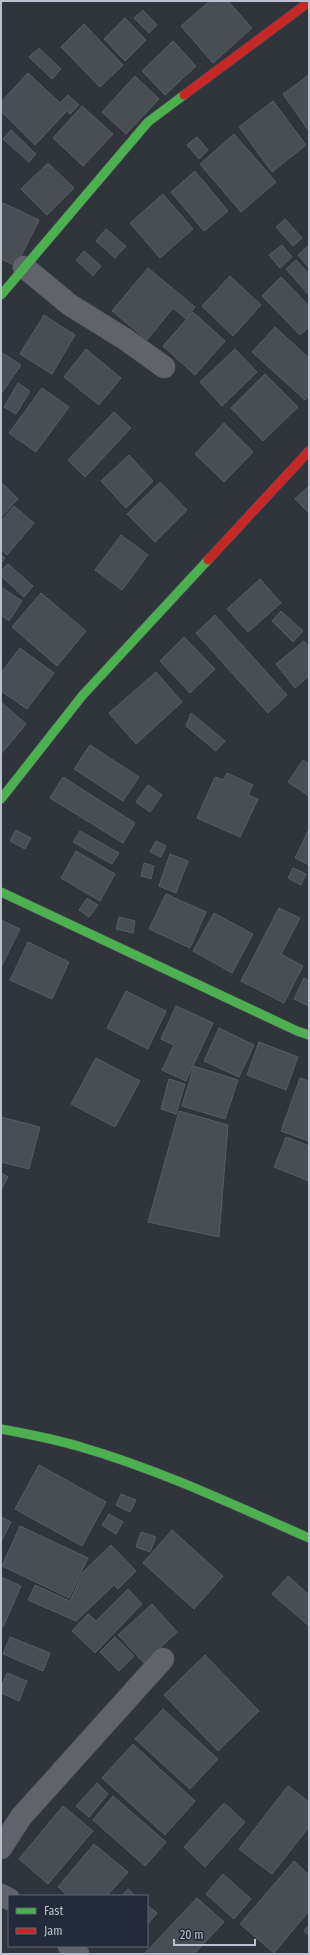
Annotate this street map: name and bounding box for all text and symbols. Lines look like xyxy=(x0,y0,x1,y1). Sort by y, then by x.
legend xyxy=(8,1895,148,1947)
text: Fast xyxy=(44,1904,63,1918)
scale bar xyxy=(174,1921,255,1947)
text: Jam xyxy=(44,1924,62,1938)
text: 20 m xyxy=(180,1928,204,1942)

